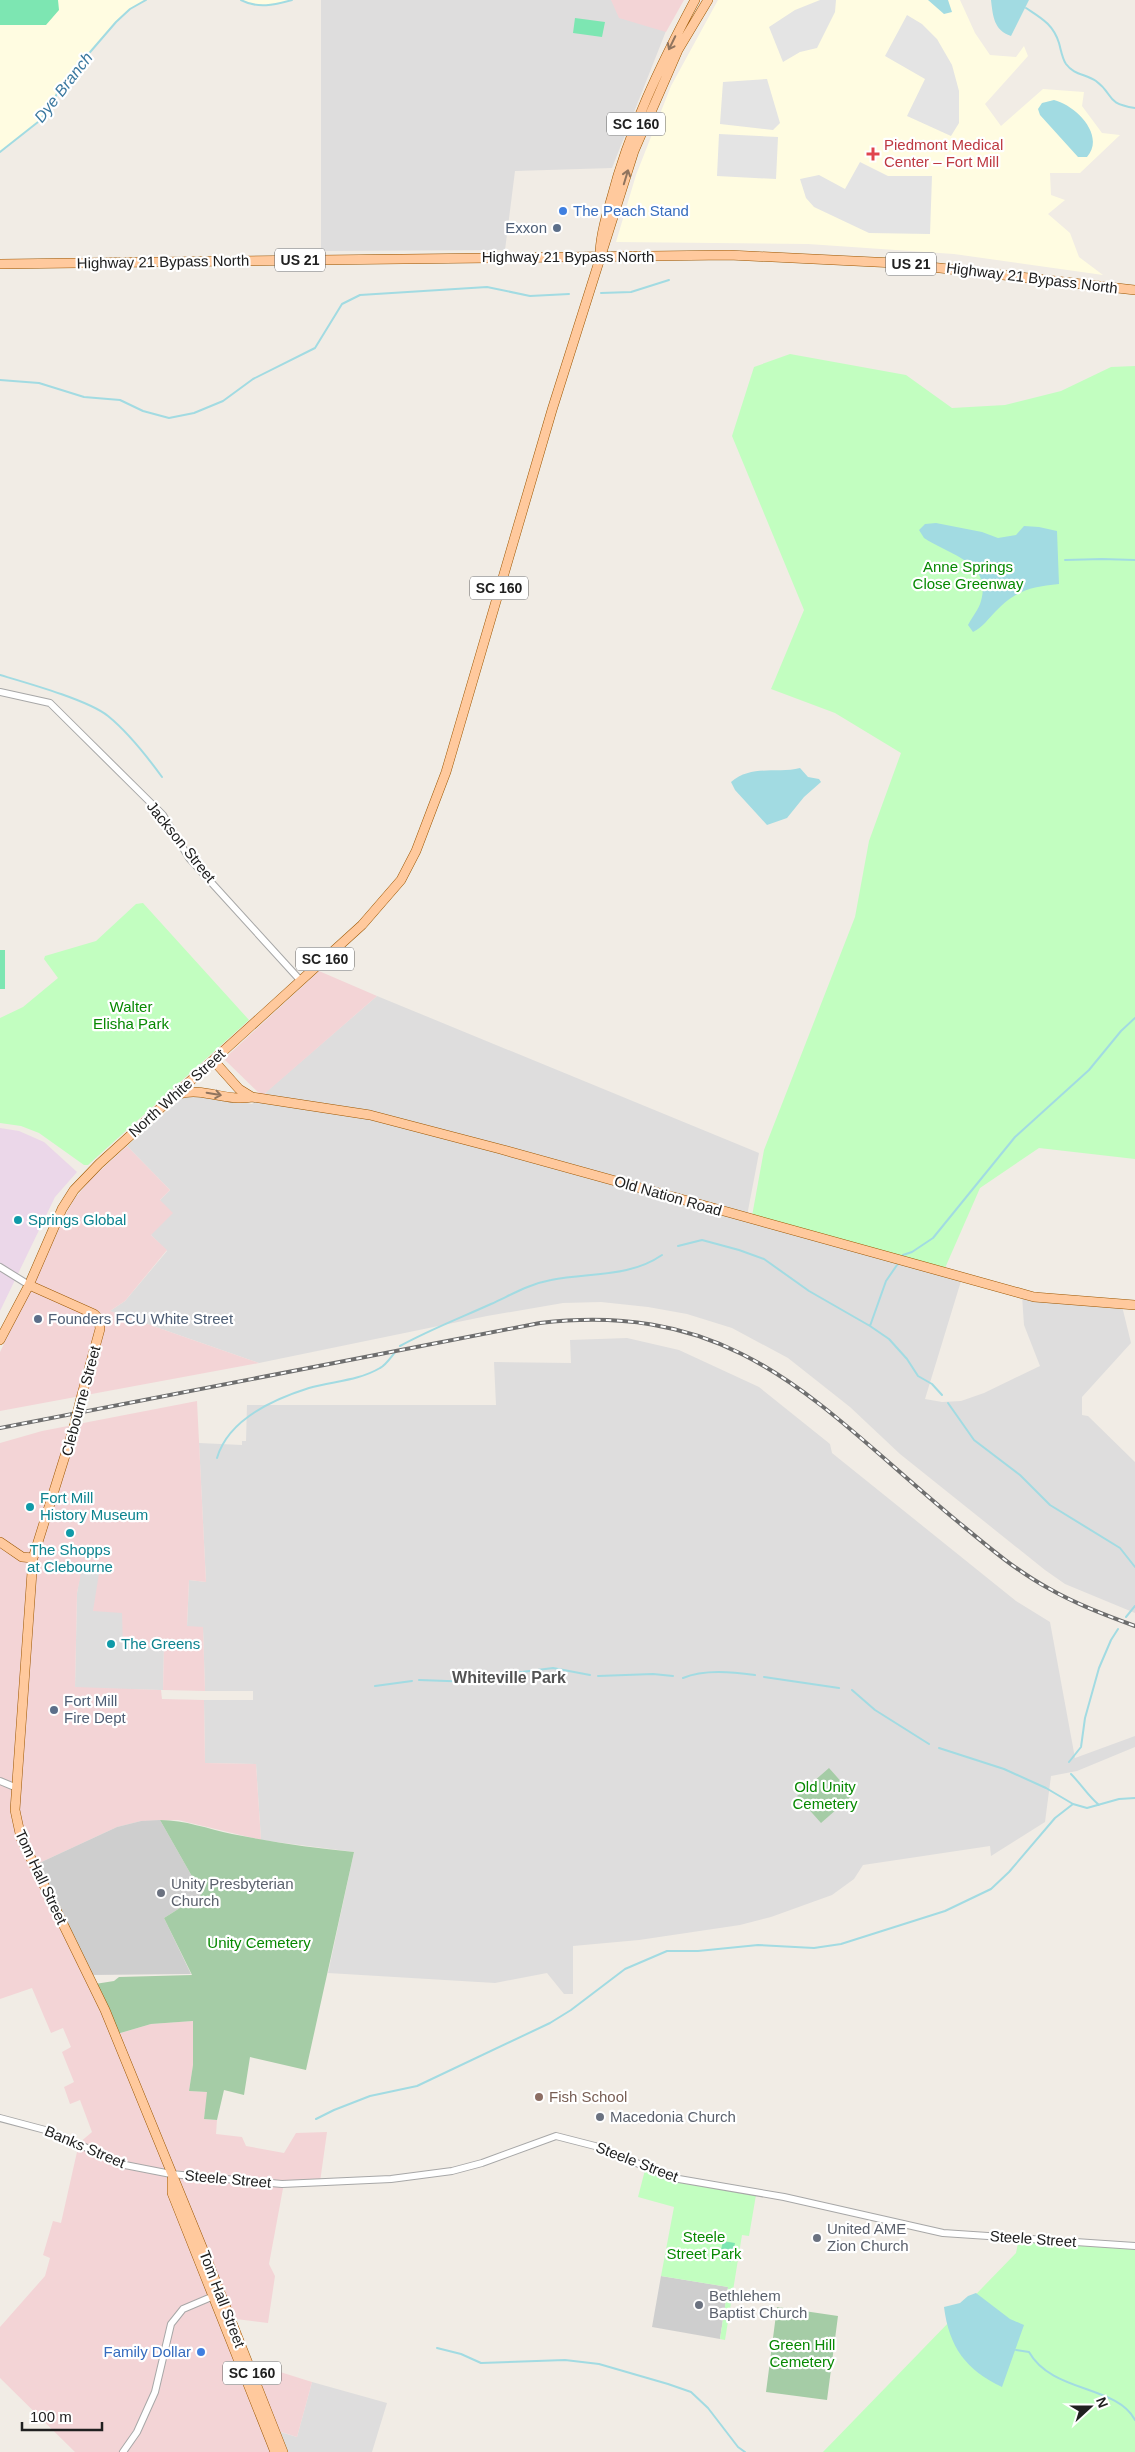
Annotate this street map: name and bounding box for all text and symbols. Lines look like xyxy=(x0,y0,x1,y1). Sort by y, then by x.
one-way arrow xyxy=(667,35,676,50)
water label: Dye Branch xyxy=(31,49,96,125)
road number: SC 160 xyxy=(607,112,665,136)
place label: Piedmont Medical Center – Fort Mill xyxy=(884,136,1003,170)
marker: Piedmont Medical Center – Fort Mill xyxy=(866,147,880,161)
one-way arrow xyxy=(621,170,631,186)
place label: The Peach Stand xyxy=(573,202,689,219)
marker: The Peach Stand xyxy=(557,205,569,217)
place label: Exxon xyxy=(505,219,547,236)
marker: Exxon xyxy=(551,222,563,234)
road number: US 21 xyxy=(275,248,325,272)
street label: Highway 21 Bypass North xyxy=(482,248,654,265)
street label: Highway 21 Bypass North xyxy=(77,251,249,272)
road number: US 21 xyxy=(886,252,936,276)
street label: Highway 21 Bypass North xyxy=(945,259,1119,296)
park label: Anne Springs Close Greenway xyxy=(913,558,1024,592)
road number: SC 160 xyxy=(470,576,528,600)
street label: Jackson Street xyxy=(144,798,220,886)
road number: SC 160 xyxy=(296,948,354,971)
park label: Walter Elisha Park xyxy=(93,998,169,1032)
street label: North White Street xyxy=(125,1044,229,1140)
one-way arrow xyxy=(206,1090,222,1100)
street label: Old Nation Road xyxy=(612,1172,724,1219)
place label: Springs Global xyxy=(28,1211,126,1228)
marker: Springs Global xyxy=(12,1214,24,1226)
place label: Founders FCU White Street xyxy=(48,1310,234,1327)
marker: Founders FCU White Street xyxy=(32,1313,44,1325)
street label: Clebourne Street xyxy=(58,1343,104,1458)
place label: Fort Mill History Museum xyxy=(40,1489,148,1523)
marker: Fort Mill History Museum xyxy=(24,1501,36,1513)
marker: The Shopps at Clebourne xyxy=(64,1527,76,1539)
place label: The Shopps at Clebourne xyxy=(27,1541,113,1575)
place label: The Greens xyxy=(121,1635,200,1652)
marker: The Greens xyxy=(105,1638,117,1650)
district label: Whiteville Park xyxy=(452,1669,566,1686)
place label: Fort Mill Fire Dept xyxy=(64,1692,127,1726)
marker: Fort Mill Fire Dept xyxy=(48,1704,60,1716)
park label: Old Unity Cemetery xyxy=(792,1778,858,1812)
street label: Tom Hall Street xyxy=(12,1827,71,1928)
place label: Unity Presbyterian Church xyxy=(171,1875,294,1909)
marker: Unity Presbyterian Church xyxy=(155,1887,167,1899)
park label: Unity Cemetery xyxy=(207,1934,311,1951)
place label: Fish School xyxy=(549,2088,627,2105)
marker: Fish School xyxy=(533,2091,545,2103)
place label: Macedonia Church xyxy=(610,2108,736,2125)
marker: Macedonia Church xyxy=(594,2111,606,2123)
street label: Banks Street xyxy=(42,2122,129,2171)
street label: Steele Street xyxy=(594,2138,681,2185)
street label: Steele Street xyxy=(184,2166,273,2191)
place label: United AME Zion Church xyxy=(827,2220,909,2254)
street label: Steele Street xyxy=(989,2227,1078,2250)
park label: Steele Street Park xyxy=(666,2228,742,2262)
marker: United AME Zion Church xyxy=(811,2232,823,2244)
street label: Tom Hall Street xyxy=(196,2248,249,2350)
place label: Bethlehem Baptist Church xyxy=(709,2287,807,2321)
marker: Bethlehem Baptist Church xyxy=(693,2299,705,2311)
park label: Green Hill Cemetery xyxy=(769,2336,835,2370)
place label: Family Dollar xyxy=(103,2343,191,2360)
marker: Family Dollar xyxy=(195,2346,207,2358)
road number: SC 160 xyxy=(223,2362,281,2384)
north arrow xyxy=(1065,2382,1115,2432)
text: N xyxy=(1093,2395,1111,2410)
scale bar xyxy=(22,2400,102,2432)
text: 100 m xyxy=(30,2408,72,2425)

